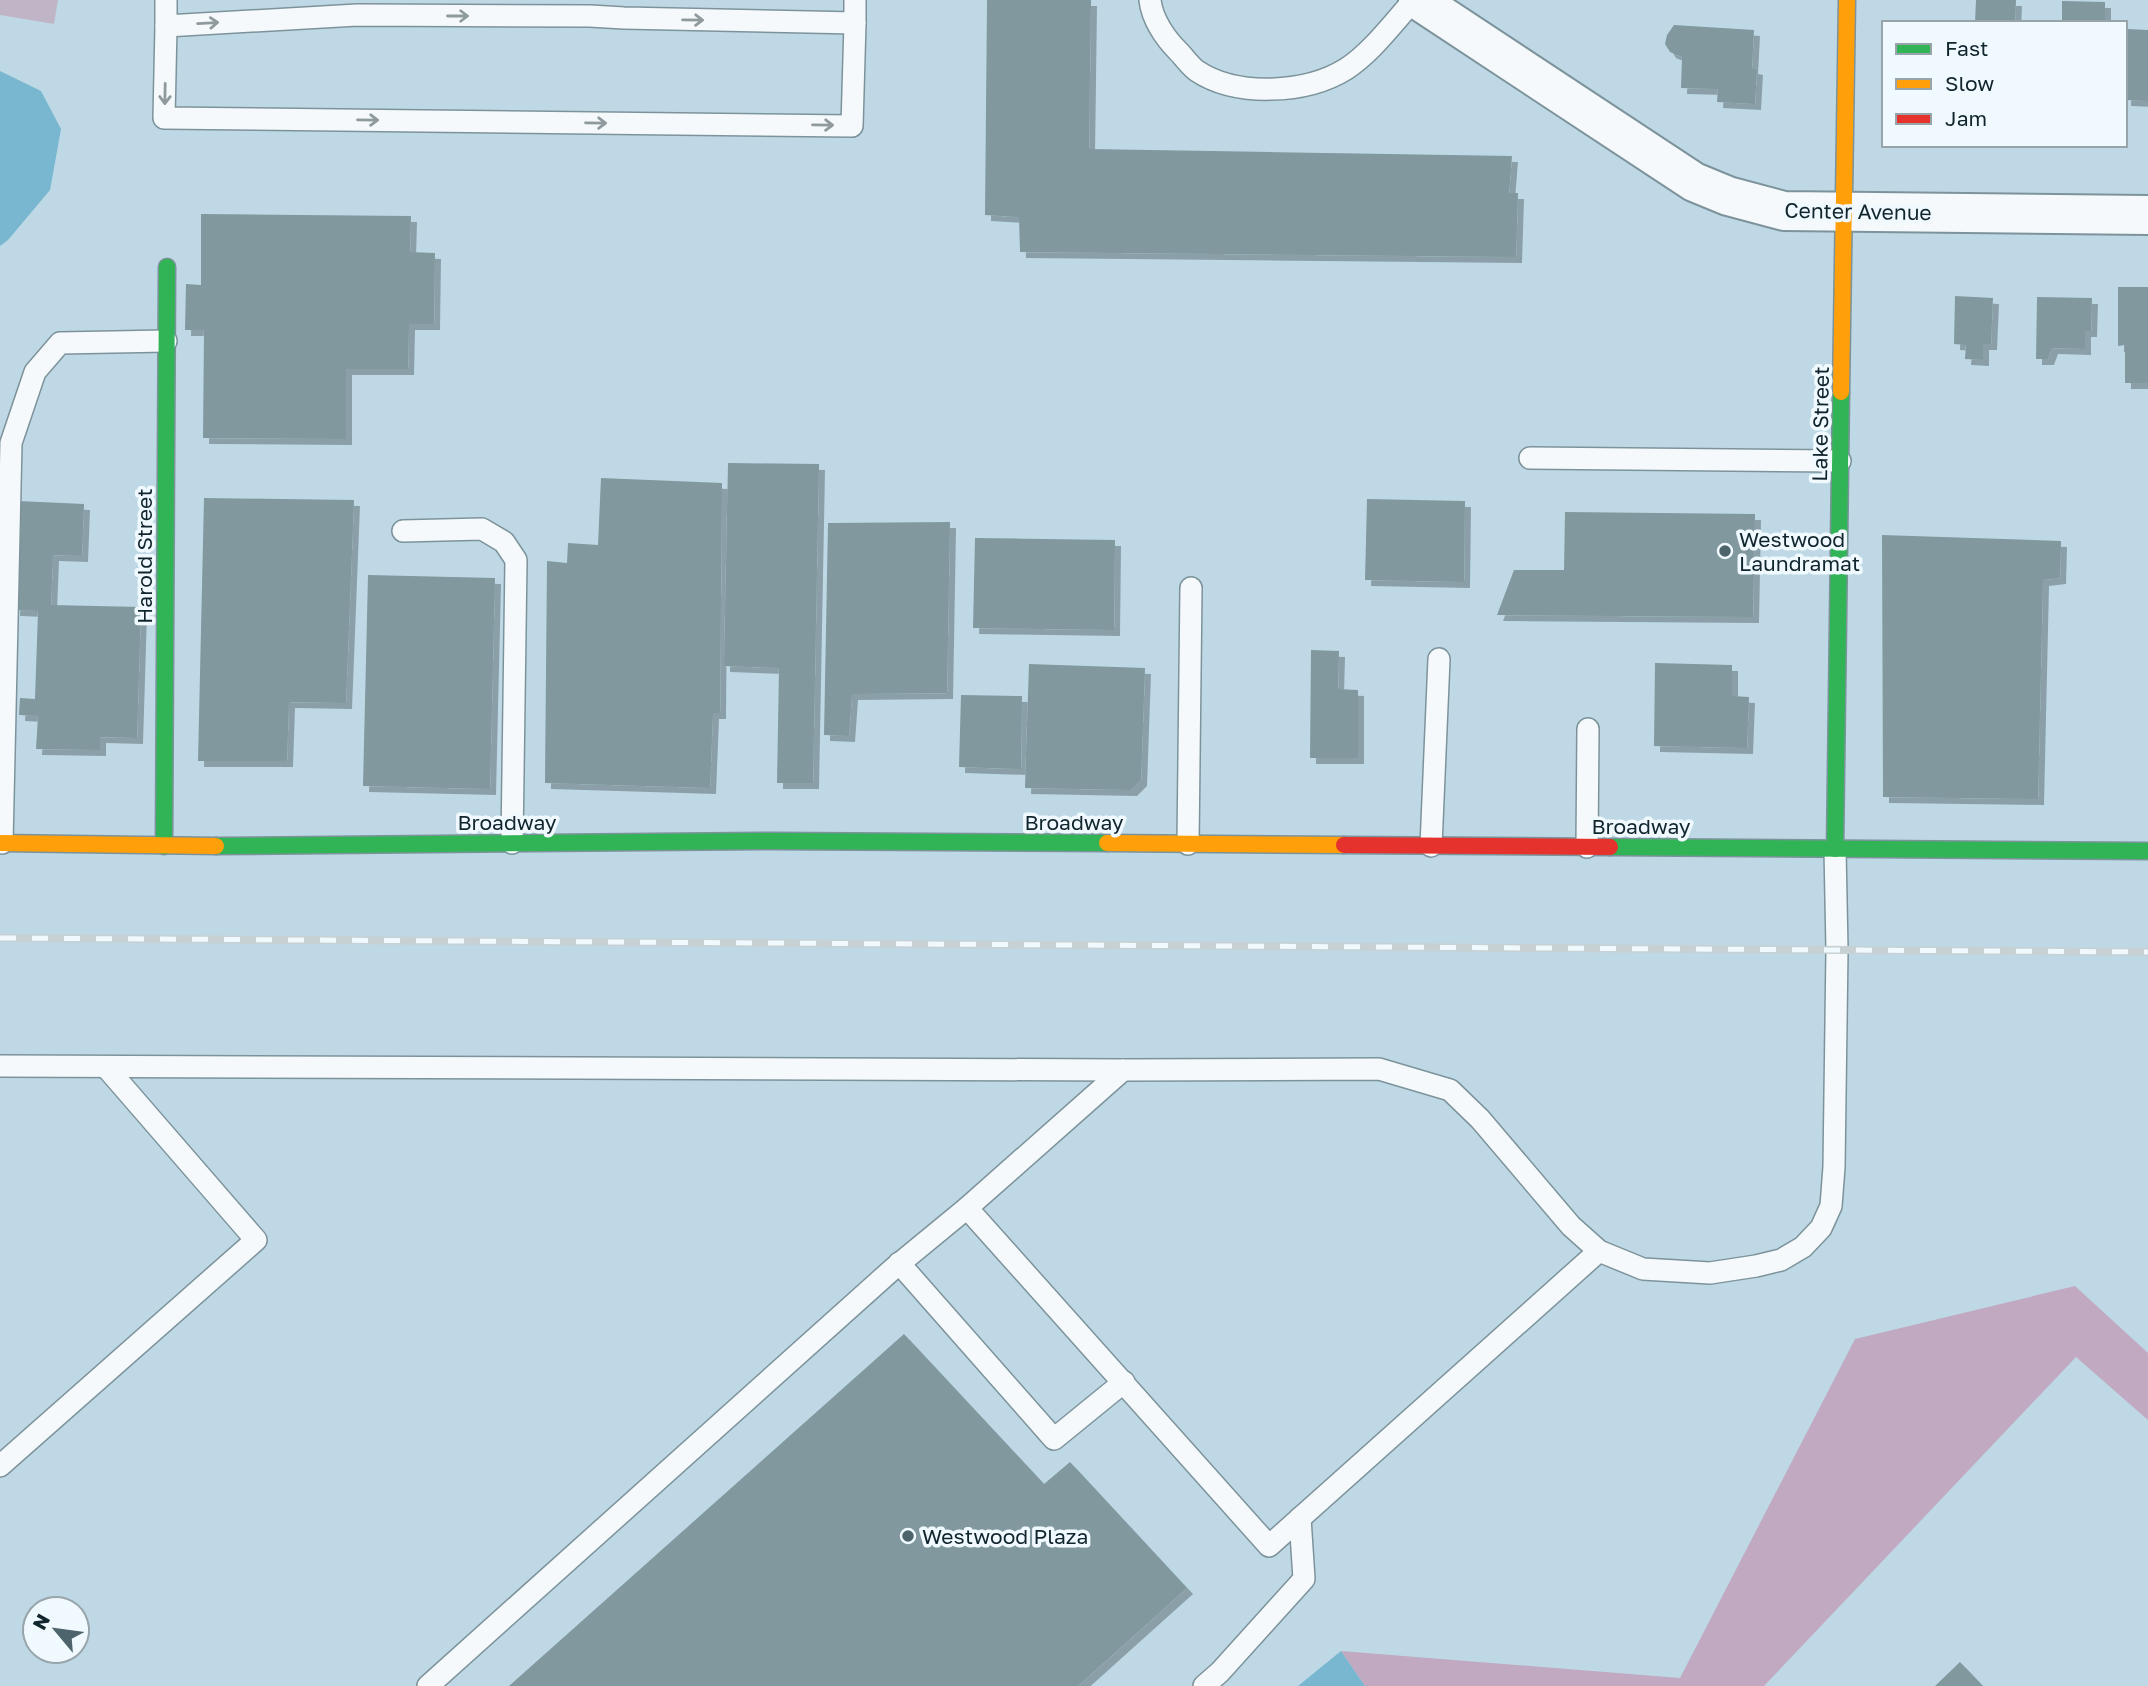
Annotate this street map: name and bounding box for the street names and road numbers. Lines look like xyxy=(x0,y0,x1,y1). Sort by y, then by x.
street label: Center Avenue xyxy=(1784,197,1932,225)
street label: Lake Street xyxy=(1806,366,1834,482)
street label: Harold Street xyxy=(131,488,157,624)
street label: Broadway xyxy=(457,809,557,835)
street label: Broadway xyxy=(1024,809,1124,835)
street label: Broadway xyxy=(1591,813,1691,839)

